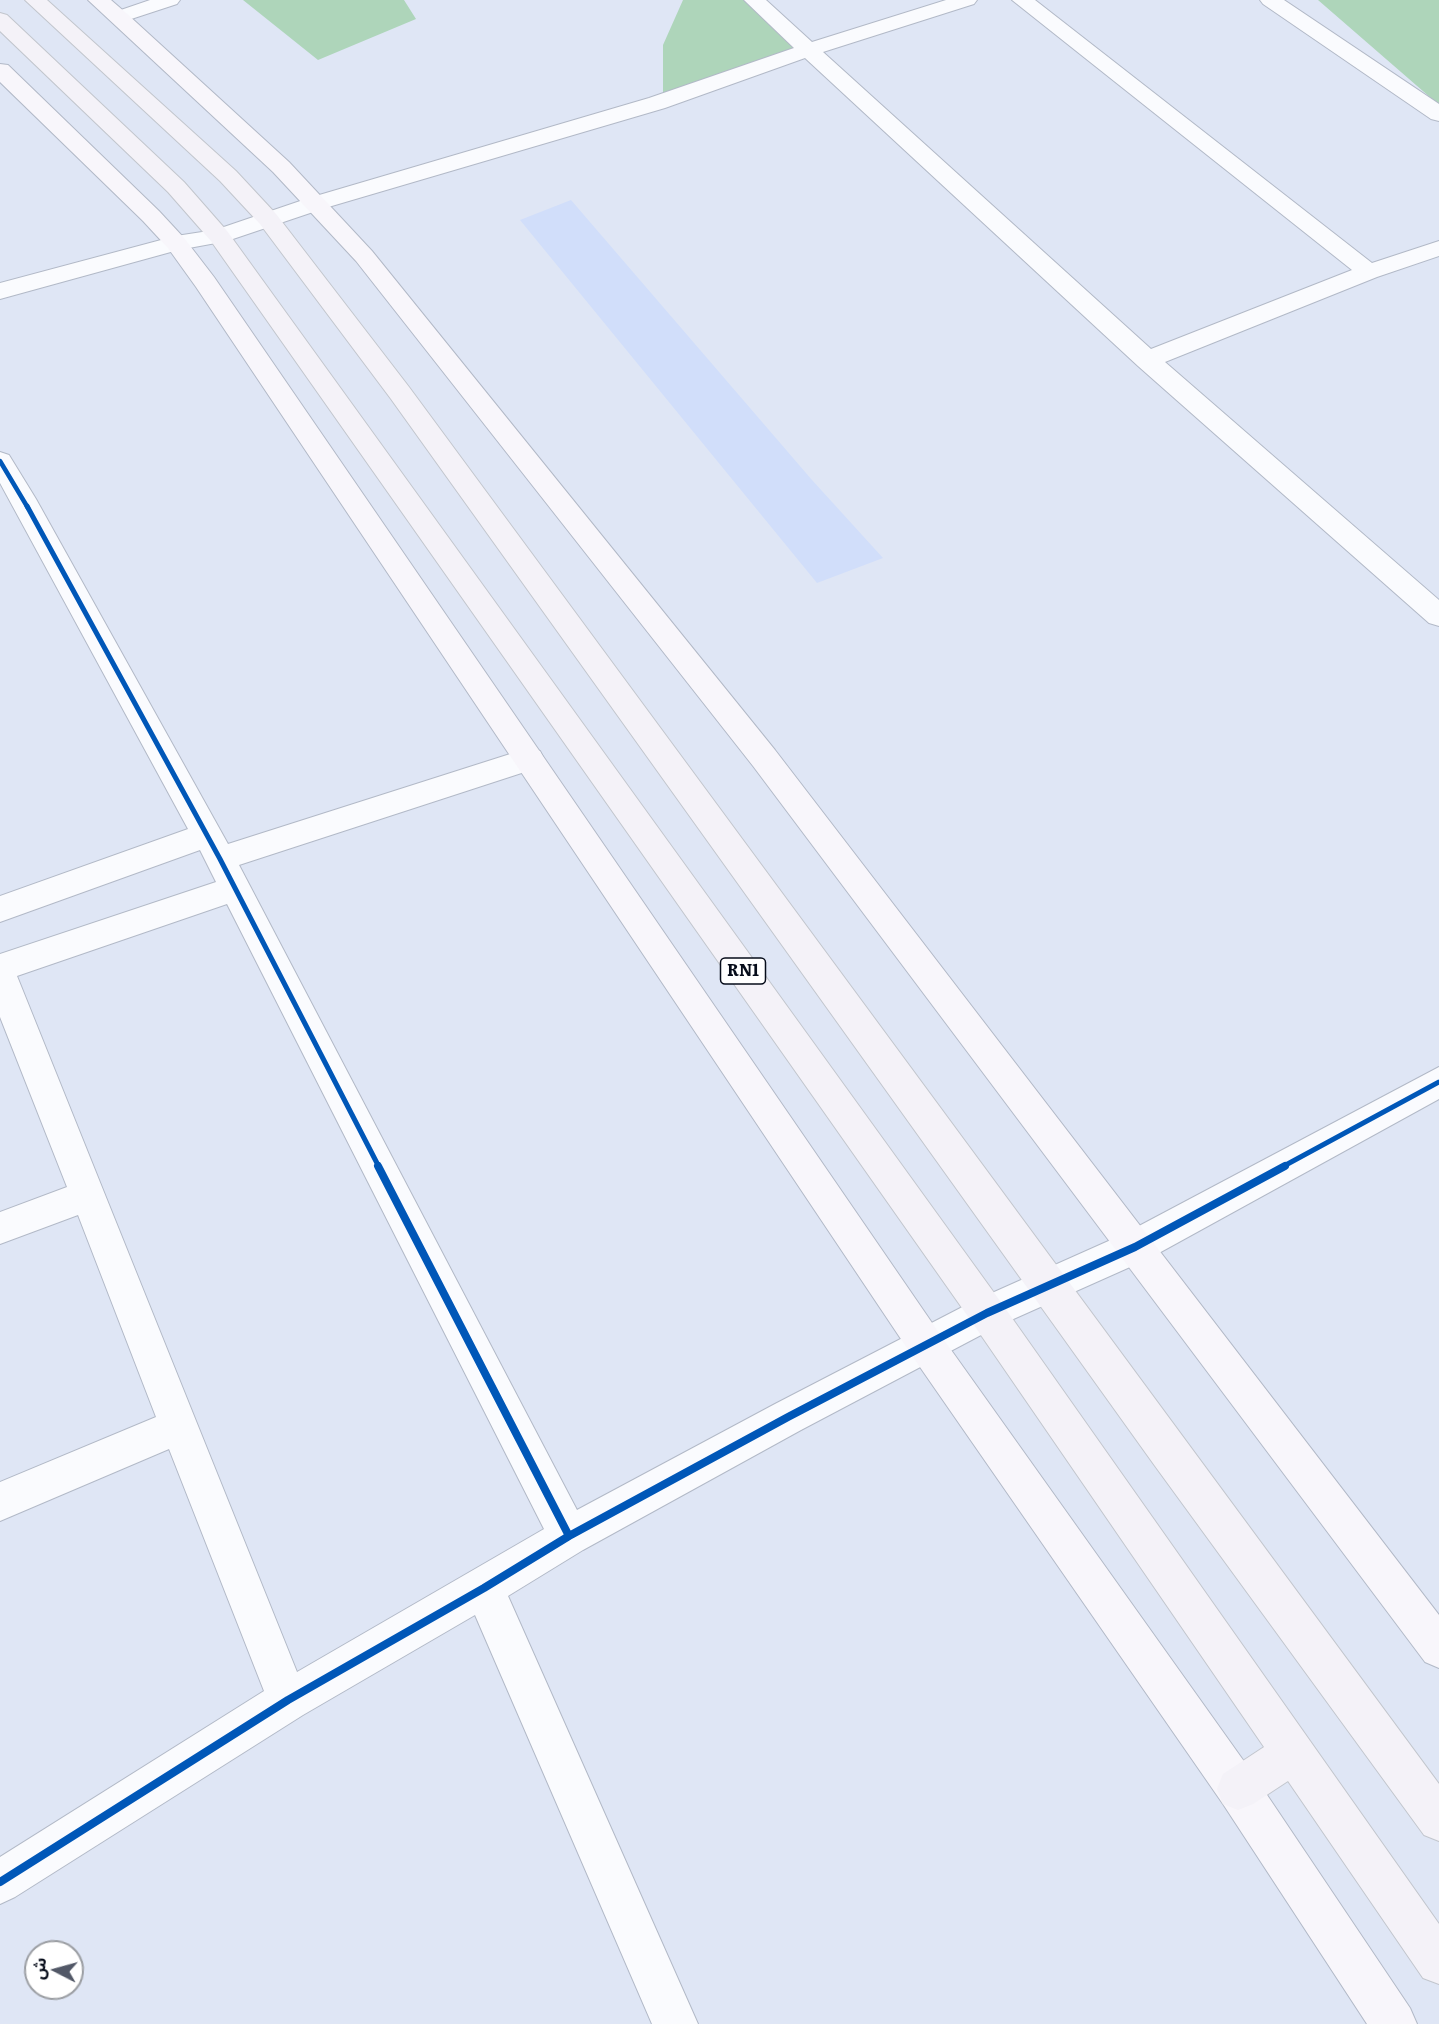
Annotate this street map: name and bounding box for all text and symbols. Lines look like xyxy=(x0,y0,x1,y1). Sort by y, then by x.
road number: RN1 xyxy=(720,958,766,984)
north arrow xyxy=(24,1940,84,2000)
text: ش xyxy=(25,1956,51,1980)

